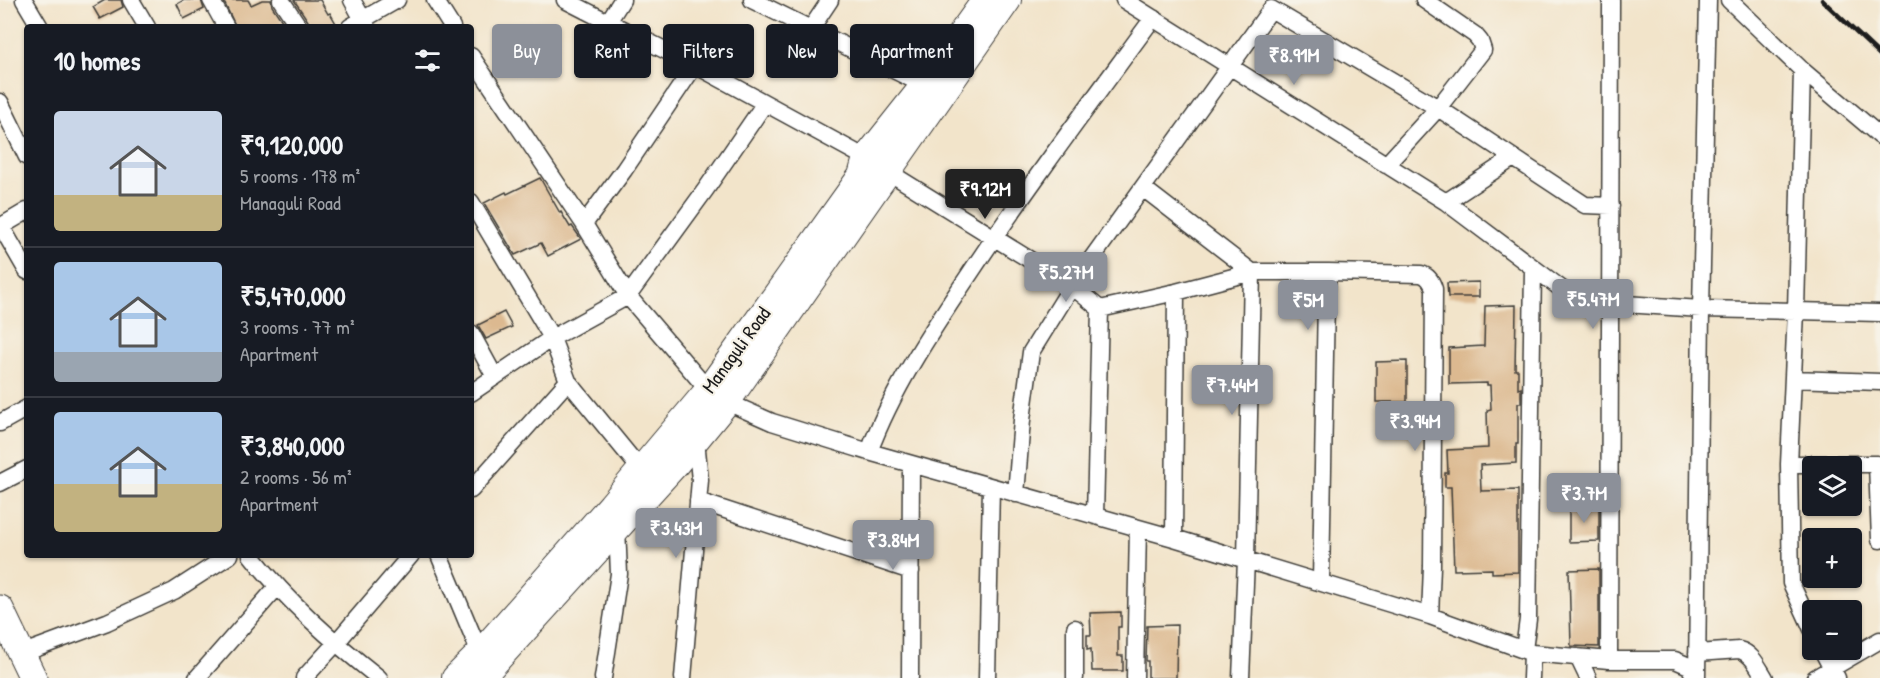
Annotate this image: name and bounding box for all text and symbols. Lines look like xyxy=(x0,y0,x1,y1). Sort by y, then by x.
chip: Buy xyxy=(492,24,562,78)
chip: Rent xyxy=(574,24,651,78)
chip: Filters xyxy=(663,24,754,78)
chip: New xyxy=(766,24,838,78)
chip: Apartment xyxy=(850,24,974,78)
pin: ₹8.91M xyxy=(1245,35,1343,86)
text: ₹8.91M xyxy=(1269,41,1319,68)
text: 10 homes xyxy=(54,43,141,78)
icon: filters xyxy=(411,44,444,77)
text: ₹9,120,000 xyxy=(240,127,343,162)
icon: home xyxy=(102,135,174,207)
text: 5 rooms · 178 m² xyxy=(240,162,360,189)
pin: ₹9.12M xyxy=(936,169,1034,220)
text: ₹9.12M xyxy=(959,175,1011,202)
text: Managuli Road xyxy=(240,189,341,216)
pin: ₹5.27M xyxy=(1017,252,1115,303)
text: ₹5.27M xyxy=(1038,258,1094,285)
text: ₹5,470,000 xyxy=(240,278,346,313)
pin: ₹5.47M xyxy=(1544,279,1642,330)
pin: ₹5M xyxy=(1279,280,1337,331)
text: ₹5.47M xyxy=(1566,285,1620,312)
icon: home xyxy=(102,286,174,358)
text: ₹5M xyxy=(1292,286,1324,313)
street label: Managuli Road xyxy=(695,301,776,398)
text: 3 rooms · 77 m² xyxy=(240,313,354,340)
text: Apartment xyxy=(240,340,318,367)
pin: ₹7.44M xyxy=(1183,365,1281,416)
text: ₹7.44M xyxy=(1206,371,1258,398)
pin: ₹3.94M xyxy=(1366,401,1464,452)
text: ₹3.94M xyxy=(1389,407,1441,434)
text: ₹3,840,000 xyxy=(240,428,345,463)
icon: home xyxy=(102,436,174,508)
map controls xyxy=(1802,456,1862,660)
button: layers xyxy=(1802,456,1862,516)
text: 2 rooms · 56 m² xyxy=(240,463,352,490)
pin: ₹3.7M xyxy=(1542,473,1626,524)
text: ₹3.7M xyxy=(1561,479,1607,506)
text: Apartment xyxy=(240,490,318,517)
pin: ₹3.43M xyxy=(627,508,725,559)
text: ₹3.43M xyxy=(649,514,703,541)
pin: ₹3.84M xyxy=(844,520,942,571)
text: ₹3.84M xyxy=(867,526,919,553)
button: + xyxy=(1802,528,1862,588)
button: − xyxy=(1802,600,1862,660)

